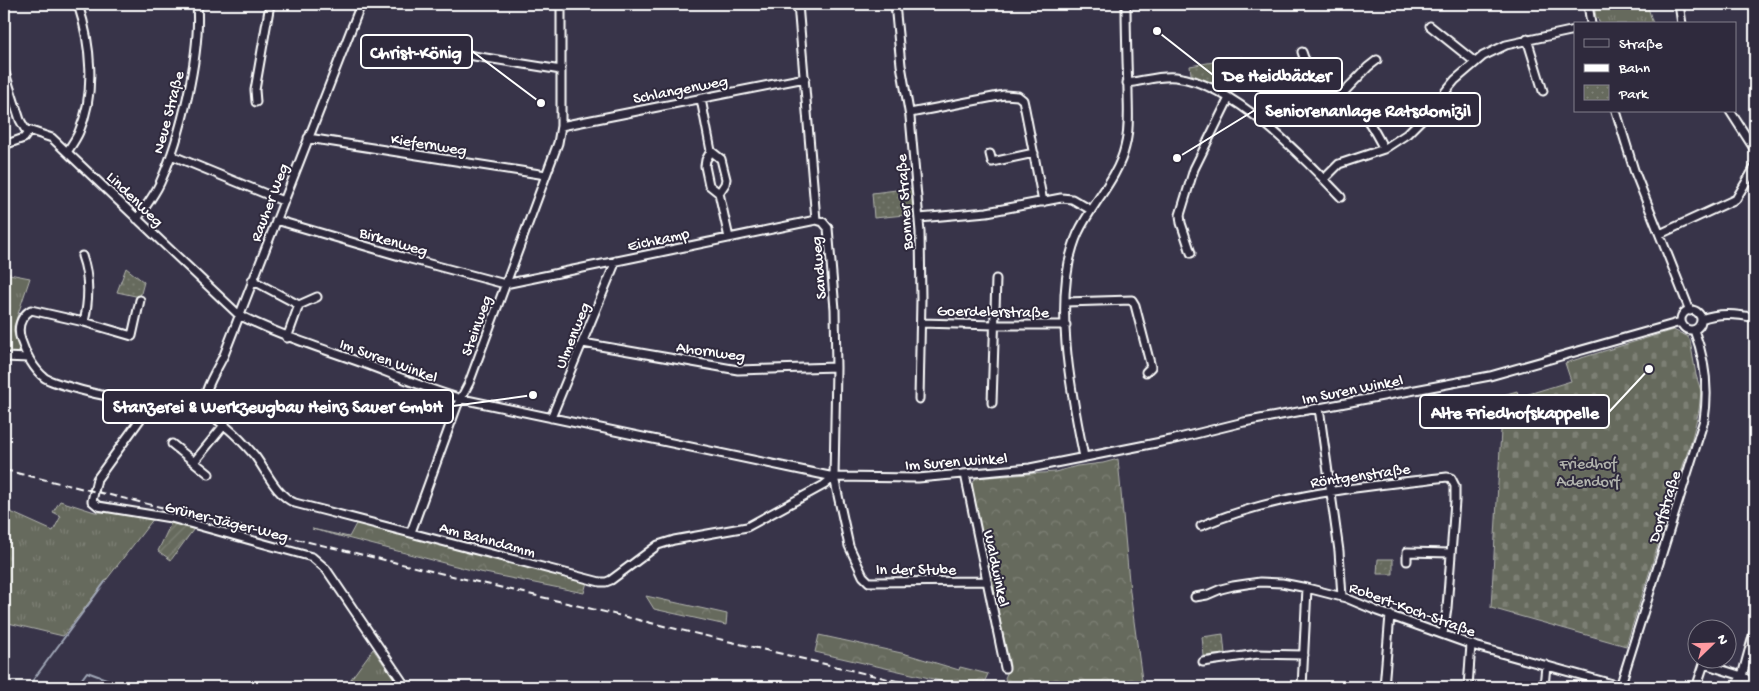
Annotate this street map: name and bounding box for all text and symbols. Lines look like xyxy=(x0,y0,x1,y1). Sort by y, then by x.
legend xyxy=(1574,22,1736,112)
callout: Christ-König xyxy=(361,35,472,68)
text: Straße xyxy=(1619,36,1663,54)
text: Christ-König xyxy=(369,44,462,65)
callout: De Heidbäcker xyxy=(1213,58,1342,91)
text: Bahn xyxy=(1618,60,1650,78)
text: De Heidbäcker xyxy=(1221,67,1334,88)
street label: Neue Straße xyxy=(150,69,191,156)
street label: Schlangenweg xyxy=(632,73,730,110)
text: Park xyxy=(1618,86,1649,104)
callout: Seniorenanlage Ratsdomizil xyxy=(1255,93,1480,126)
text: Seniorenanlage Ratsdomizil xyxy=(1265,102,1471,123)
street label: Kiefernweg xyxy=(389,131,468,162)
street label: Bonner Straße xyxy=(894,153,919,251)
street label: Rauher Weg xyxy=(248,162,295,245)
street label: Lindenweg xyxy=(101,169,166,232)
street label: Birkenweg xyxy=(356,224,429,262)
street label: Eichkamp xyxy=(626,226,691,257)
street label: Sandweg xyxy=(808,235,833,300)
street label: Steinweg xyxy=(459,293,498,359)
street label: Ulmenweg xyxy=(552,300,596,372)
street label: Goerdelerstraße xyxy=(937,303,1050,324)
street label: Im Suren Winkel xyxy=(336,336,439,389)
street label: Ahornweg xyxy=(675,339,746,368)
street label: Im Suren Winkel xyxy=(1300,372,1405,411)
callout: Stanzerei & Werkzeugbau Heinz Sauer GmbH xyxy=(103,390,453,423)
callout: Alte Friedhofskappelle xyxy=(1420,395,1609,428)
text: Stanzerei & Werkzeugbau Heinz Sauer GmbH xyxy=(113,398,444,419)
text: Alte Friedhofskappelle xyxy=(1430,404,1600,425)
street label: Im Suren Winkel xyxy=(904,450,1008,477)
park label: Friedhof Adendorf xyxy=(1557,456,1621,493)
street label: Röntgenstraße xyxy=(1309,461,1412,494)
street label: Dorfstraße xyxy=(1646,468,1687,546)
street label: Grüner-Jäger-Weg xyxy=(163,499,290,548)
street label: Am Bahndamm xyxy=(437,519,538,564)
street label: Waldwinkel xyxy=(977,529,1012,609)
street label: In der Stube xyxy=(876,562,957,581)
street label: Robert-Koch-Straße xyxy=(1346,580,1478,643)
north arrow xyxy=(1686,618,1736,668)
text: N xyxy=(1712,632,1731,647)

